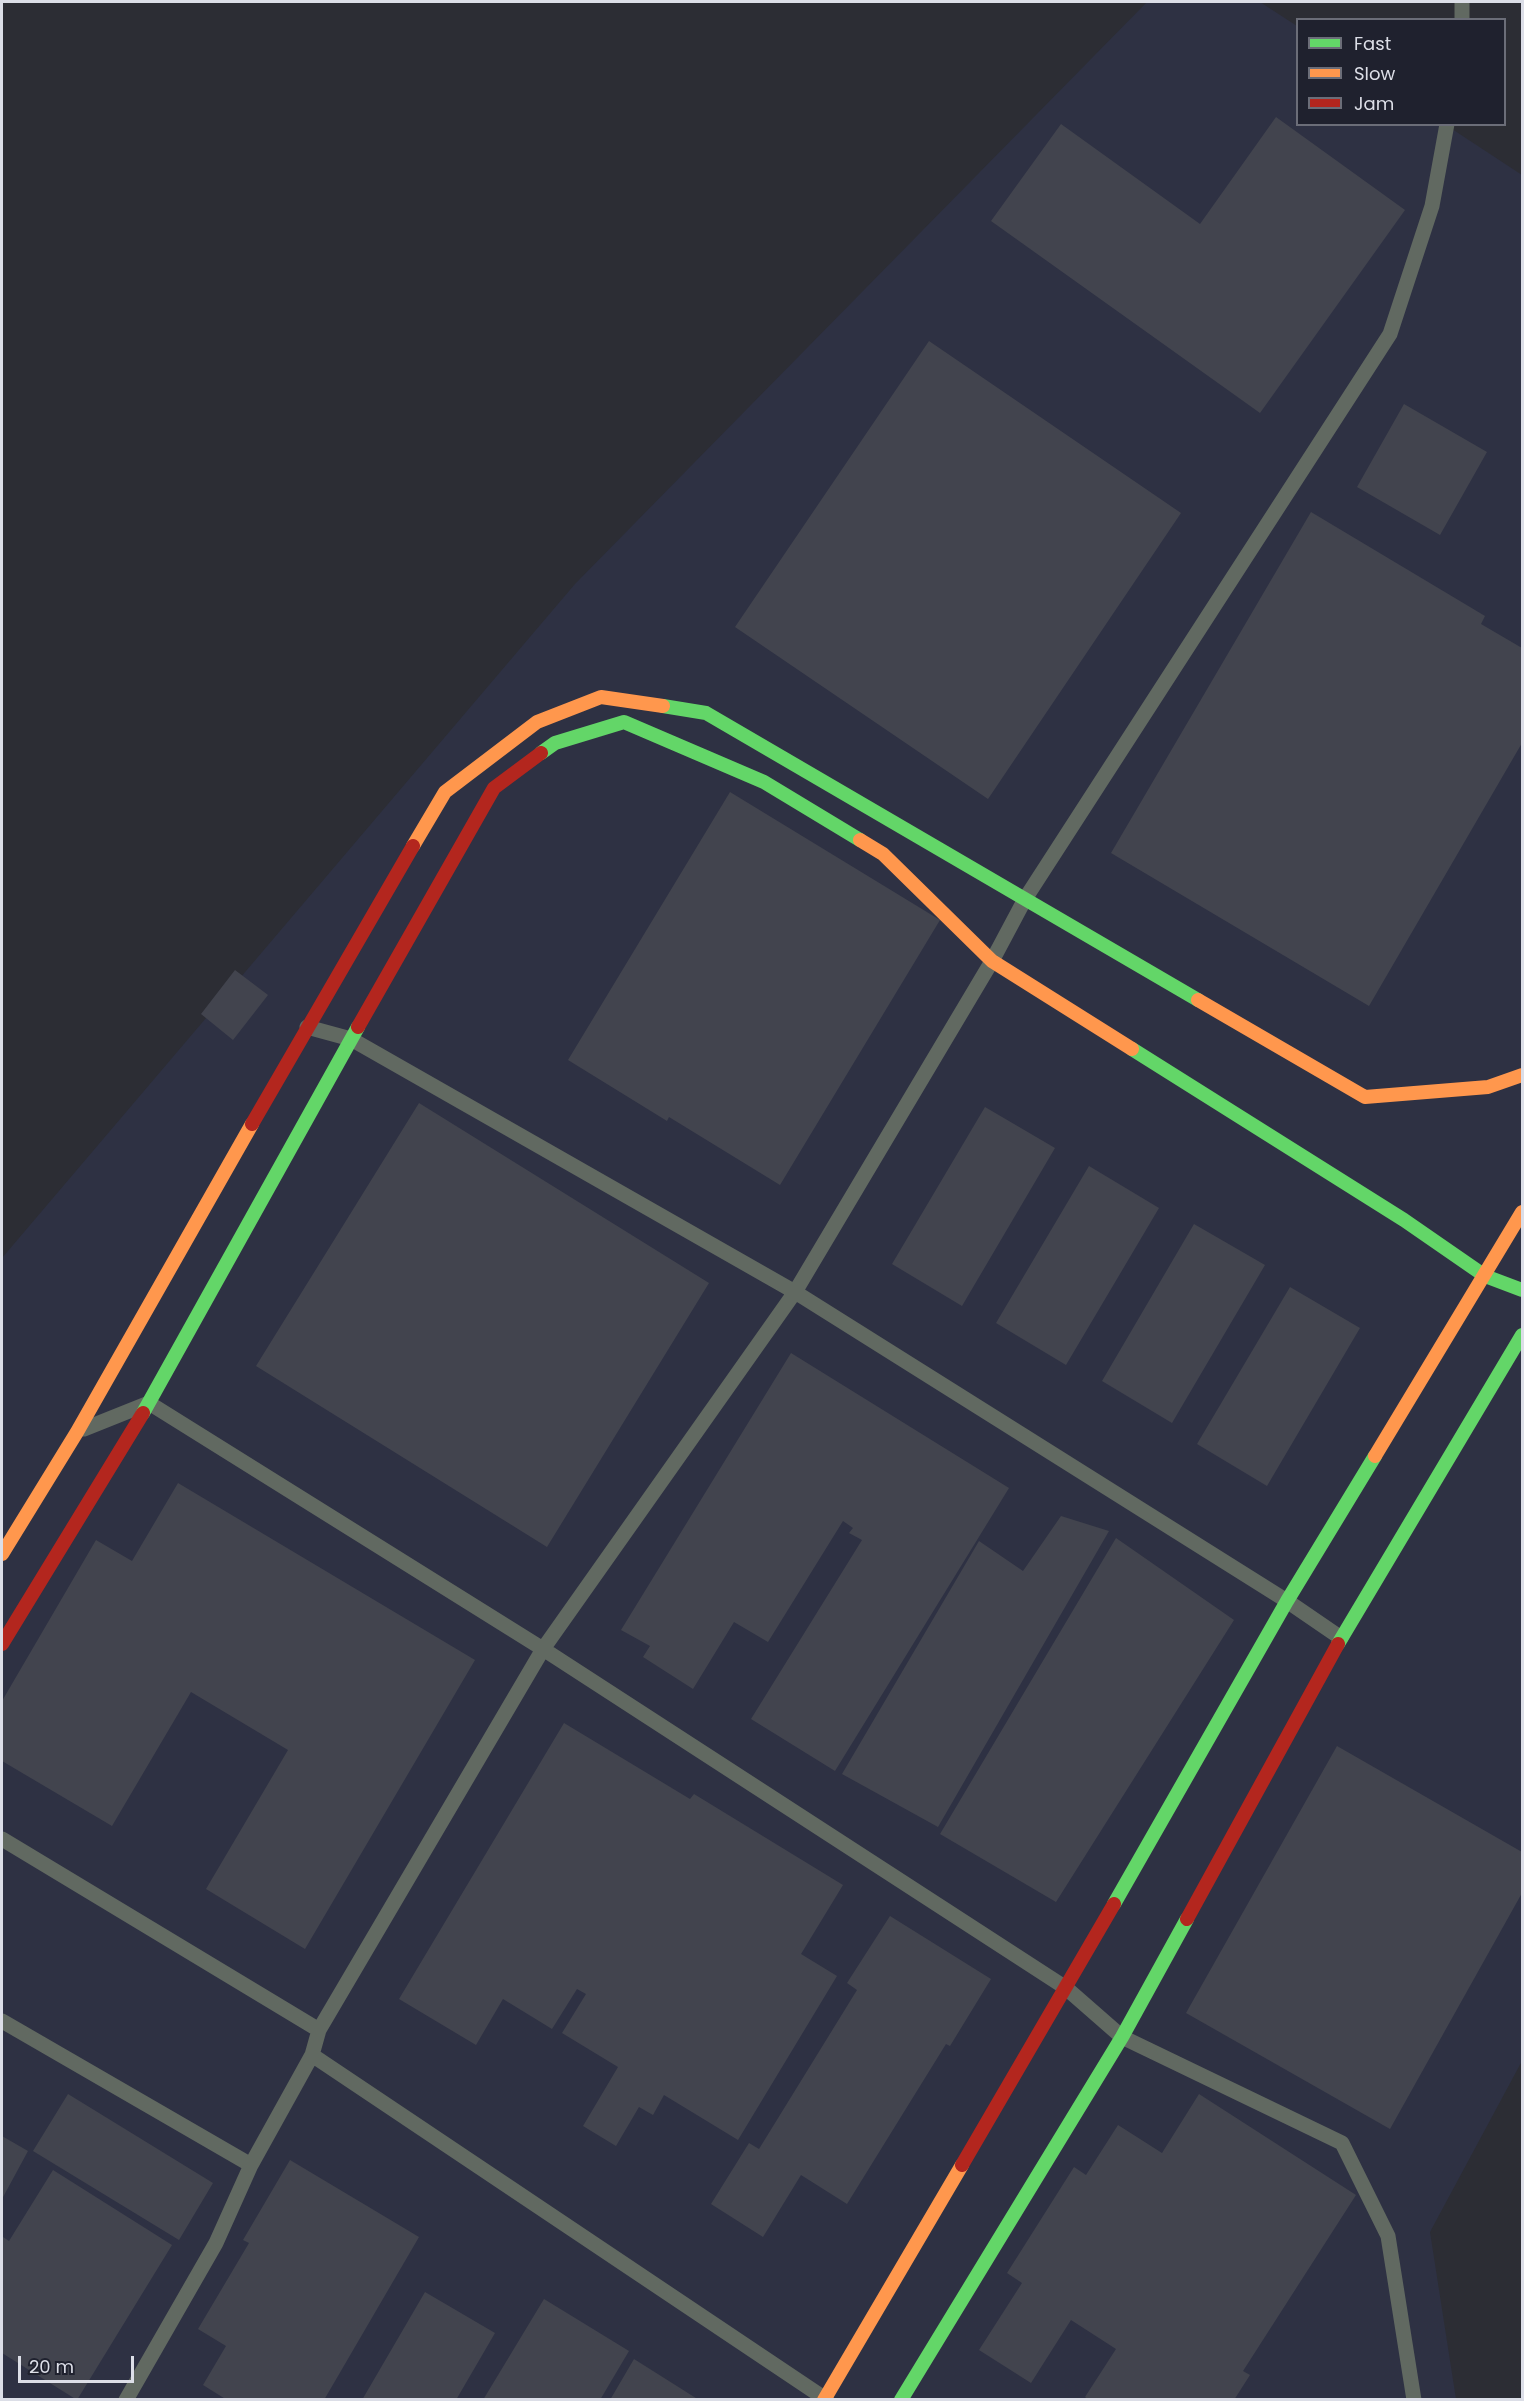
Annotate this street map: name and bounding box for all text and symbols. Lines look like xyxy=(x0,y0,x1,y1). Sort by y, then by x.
legend xyxy=(1296,18,1506,126)
text: Fast xyxy=(1354,31,1391,56)
text: Slow xyxy=(1354,61,1395,86)
text: Jam xyxy=(1354,91,1394,116)
scale bar xyxy=(21,2344,136,2382)
text: 20 m xyxy=(29,2354,74,2379)

